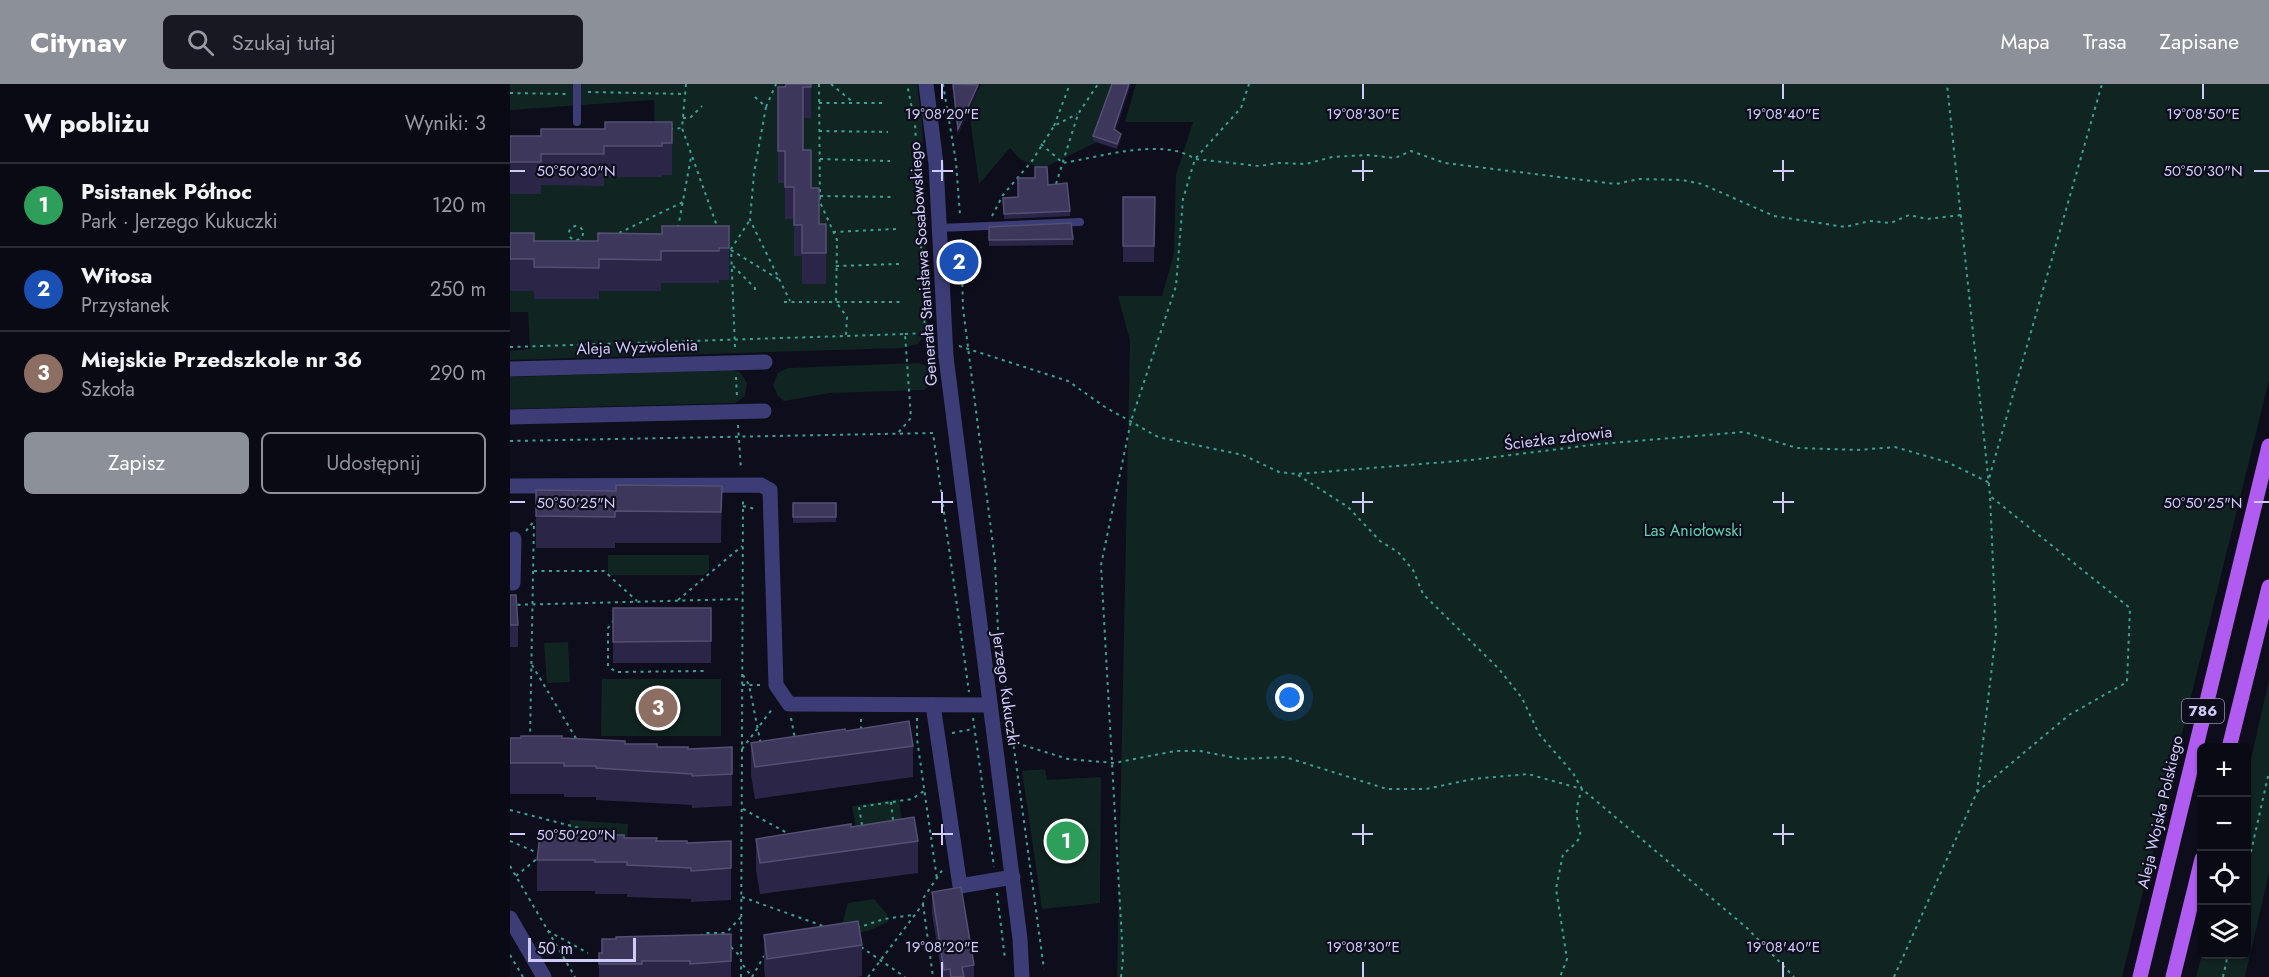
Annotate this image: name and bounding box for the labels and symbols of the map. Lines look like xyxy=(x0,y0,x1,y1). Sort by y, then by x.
text: 19°08'20"E xyxy=(905,103,979,125)
text: 19°08'30"E xyxy=(1326,103,1400,125)
text: 19°08'40"E xyxy=(1746,103,1820,125)
text: 19°08'50"E xyxy=(2166,103,2240,125)
street label: Generała Stanisława Sosabowskiego xyxy=(903,141,943,387)
text: 50°50'30"N xyxy=(536,160,616,182)
text: 50°50'30"N xyxy=(2163,160,2243,182)
pin: 2 xyxy=(940,240,978,285)
street label: Aleja Wyzwolenia xyxy=(576,333,698,361)
street label: Ścieżka zdrowia xyxy=(1503,420,1613,456)
text: 50°50'25"N xyxy=(537,492,615,514)
text: 50°50'25"N xyxy=(2164,492,2242,514)
park label: Las Aniołowski xyxy=(1644,519,1742,542)
street label: Jerzego Kukuczki xyxy=(986,629,1025,747)
your location xyxy=(1275,683,1304,712)
pin: 3 xyxy=(638,686,678,730)
road number: 786 xyxy=(2182,699,2224,723)
street label: Aleja Wojska Polskiego xyxy=(2131,733,2189,891)
pin: 1 xyxy=(1046,818,1086,864)
text: 50°50'20"N xyxy=(536,824,616,846)
scale bar xyxy=(528,935,636,962)
text: 19°08'20"E xyxy=(905,936,979,958)
text: 19°08'30"E xyxy=(1326,936,1400,958)
text: 19°08'40"E xyxy=(1746,936,1820,958)

